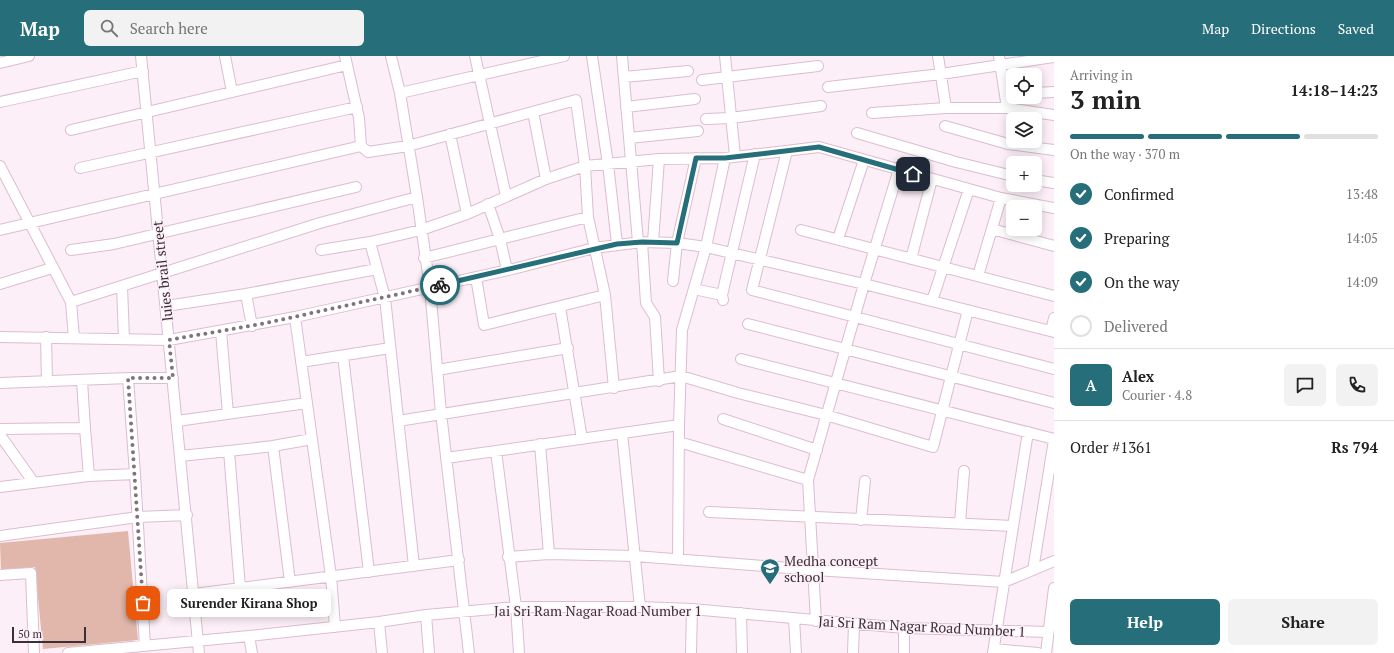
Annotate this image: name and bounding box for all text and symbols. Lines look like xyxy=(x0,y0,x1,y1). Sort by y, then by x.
search box xyxy=(84,10,364,46)
text: Map xyxy=(20,16,60,41)
icon: search xyxy=(98,17,120,39)
text: Search here xyxy=(130,18,208,38)
text: Map xyxy=(1202,19,1229,38)
text: Directions xyxy=(1251,19,1316,38)
text: Saved xyxy=(1338,19,1374,38)
text: Arriving in xyxy=(1070,66,1133,84)
map controls xyxy=(1006,68,1042,236)
button: locate xyxy=(1006,68,1042,104)
text: 14:18–14:23 xyxy=(1291,80,1378,100)
text: 3 min xyxy=(1070,82,1141,116)
button: layers xyxy=(1006,112,1042,148)
text: On the way · 370 m xyxy=(1070,145,1180,163)
button: + xyxy=(1006,156,1042,192)
pin xyxy=(896,157,930,191)
icon: home xyxy=(902,163,924,185)
icon: check xyxy=(1070,183,1092,205)
text: Confirmed xyxy=(1104,184,1174,204)
text: 13:48 xyxy=(1346,185,1378,203)
button: − xyxy=(1006,200,1042,236)
street label: luies brail street xyxy=(147,219,177,322)
icon: check xyxy=(1070,227,1092,249)
text: Preparing xyxy=(1104,228,1169,248)
text: 14:05 xyxy=(1346,229,1378,247)
courier xyxy=(420,265,460,305)
icon: check xyxy=(1070,271,1092,293)
text: On the way xyxy=(1104,272,1179,292)
text: 14:09 xyxy=(1346,273,1378,291)
icon: bike xyxy=(429,274,451,296)
text: Delivered xyxy=(1104,316,1168,336)
button: chat xyxy=(1284,364,1326,406)
button: phone xyxy=(1336,364,1378,406)
text: Alex xyxy=(1122,366,1154,386)
text: A xyxy=(1086,375,1096,395)
text: Courier · 4.8 xyxy=(1122,386,1192,404)
text: Order #1361 xyxy=(1070,437,1152,457)
text: Rs 794 xyxy=(1331,437,1378,457)
place label: Medha concept school xyxy=(784,551,879,586)
school or university icon: Medha concept school xyxy=(759,557,781,585)
pin xyxy=(126,586,160,620)
callout: Surender Kirana Shop xyxy=(167,589,331,617)
icon: bag xyxy=(132,592,154,614)
text: Surender Kirana Shop xyxy=(181,594,317,612)
button: Help xyxy=(1070,599,1220,645)
button: Share xyxy=(1228,599,1378,645)
street label: Jai Sri Ram Nagar Road Number 1 xyxy=(494,601,702,620)
street label: Jai Sri Ram Nagar Road Number 1 xyxy=(818,611,1026,641)
scale bar xyxy=(12,625,86,644)
text: 50 m xyxy=(18,627,42,641)

